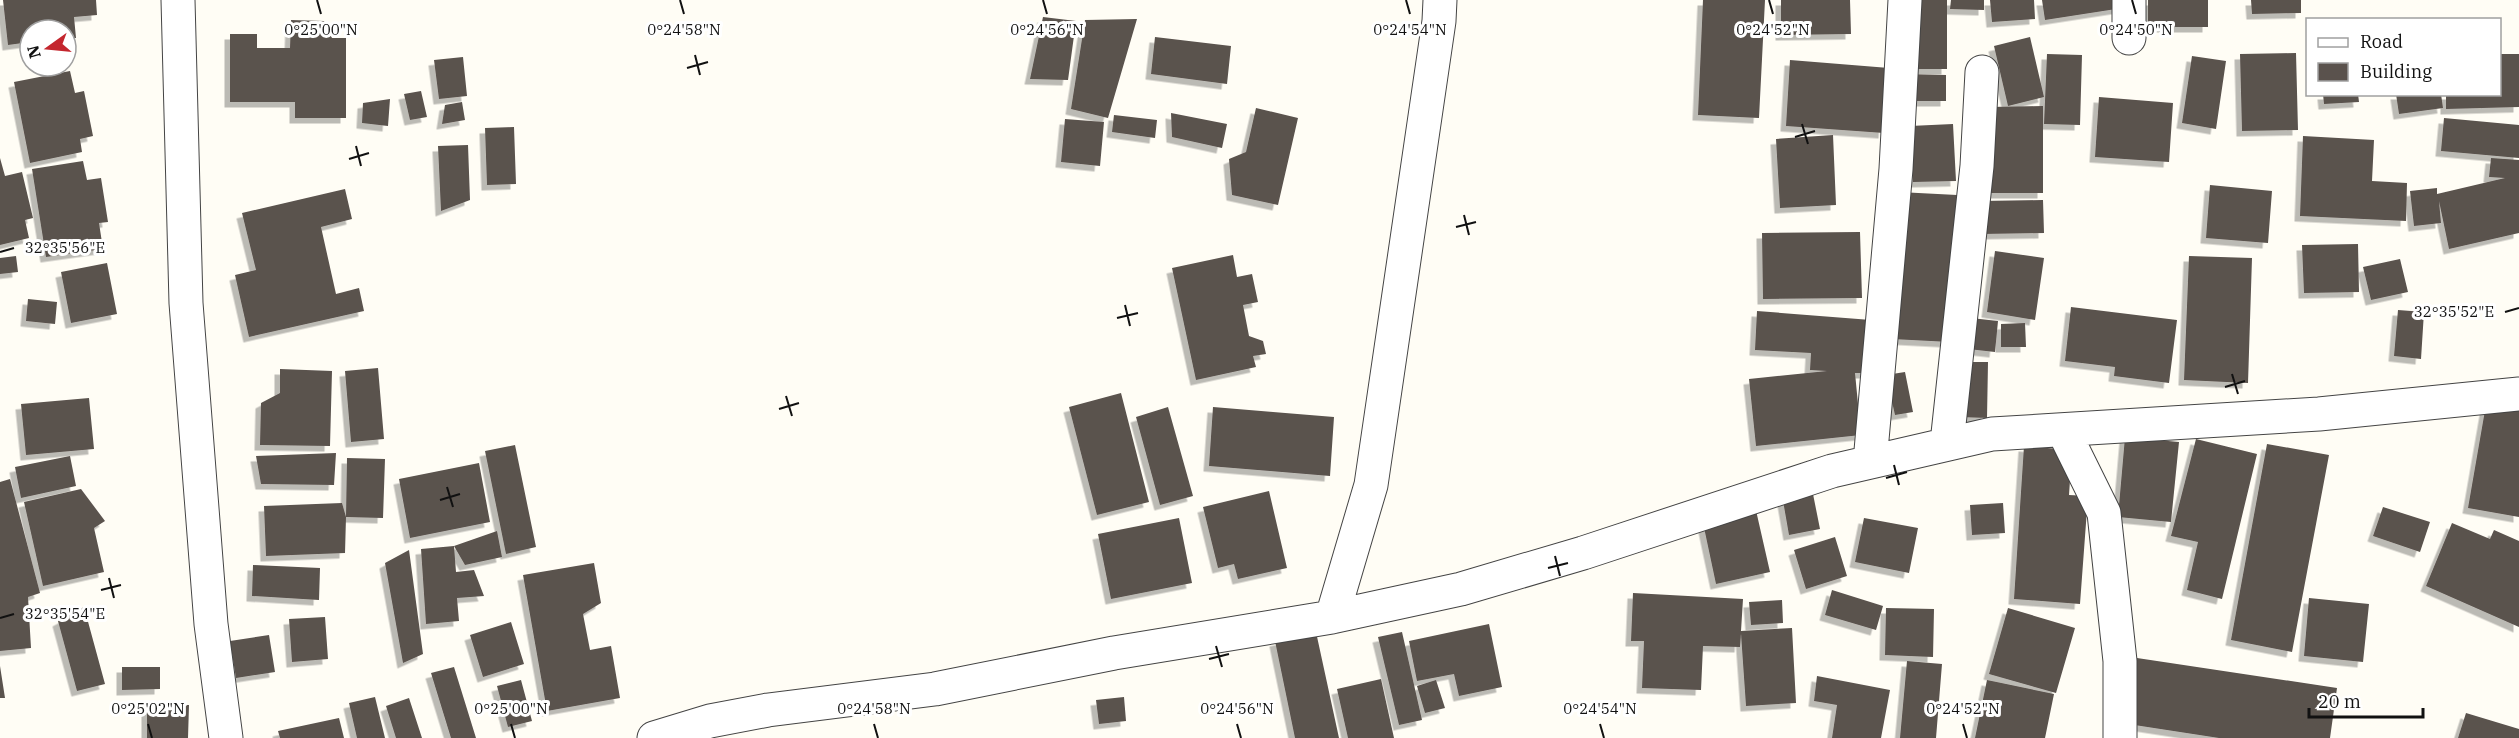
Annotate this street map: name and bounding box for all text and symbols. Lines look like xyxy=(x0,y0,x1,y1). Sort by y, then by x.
north arrow xyxy=(18,18,78,78)
legend xyxy=(2306,18,2501,96)
text: 0°25'00"N xyxy=(284,20,358,39)
text: 0°24'58"N xyxy=(647,20,721,39)
text: 0°24'56"N xyxy=(1010,20,1084,39)
text: 0°24'54"N xyxy=(1373,20,1447,39)
text: 0°24'52"N xyxy=(1736,20,1810,39)
text: 0°24'50"N xyxy=(2099,20,2173,39)
text: Road xyxy=(2360,30,2403,53)
text: N xyxy=(22,43,45,61)
text: Building xyxy=(2360,60,2432,83)
text: 32°35'56"E xyxy=(25,238,105,257)
text: 32°35'52"E xyxy=(2414,302,2494,321)
text: 32°35'54"E xyxy=(25,604,105,623)
scale bar xyxy=(2309,681,2423,719)
text: 20 m xyxy=(2318,690,2361,713)
text: 0°25'02"N xyxy=(111,699,185,718)
text: 0°25'00"N xyxy=(474,699,548,718)
text: 0°24'58"N xyxy=(837,699,911,718)
text: 0°24'56"N xyxy=(1200,699,1274,718)
text: 0°24'54"N xyxy=(1563,699,1637,718)
text: 0°24'52"N xyxy=(1926,699,2000,718)

